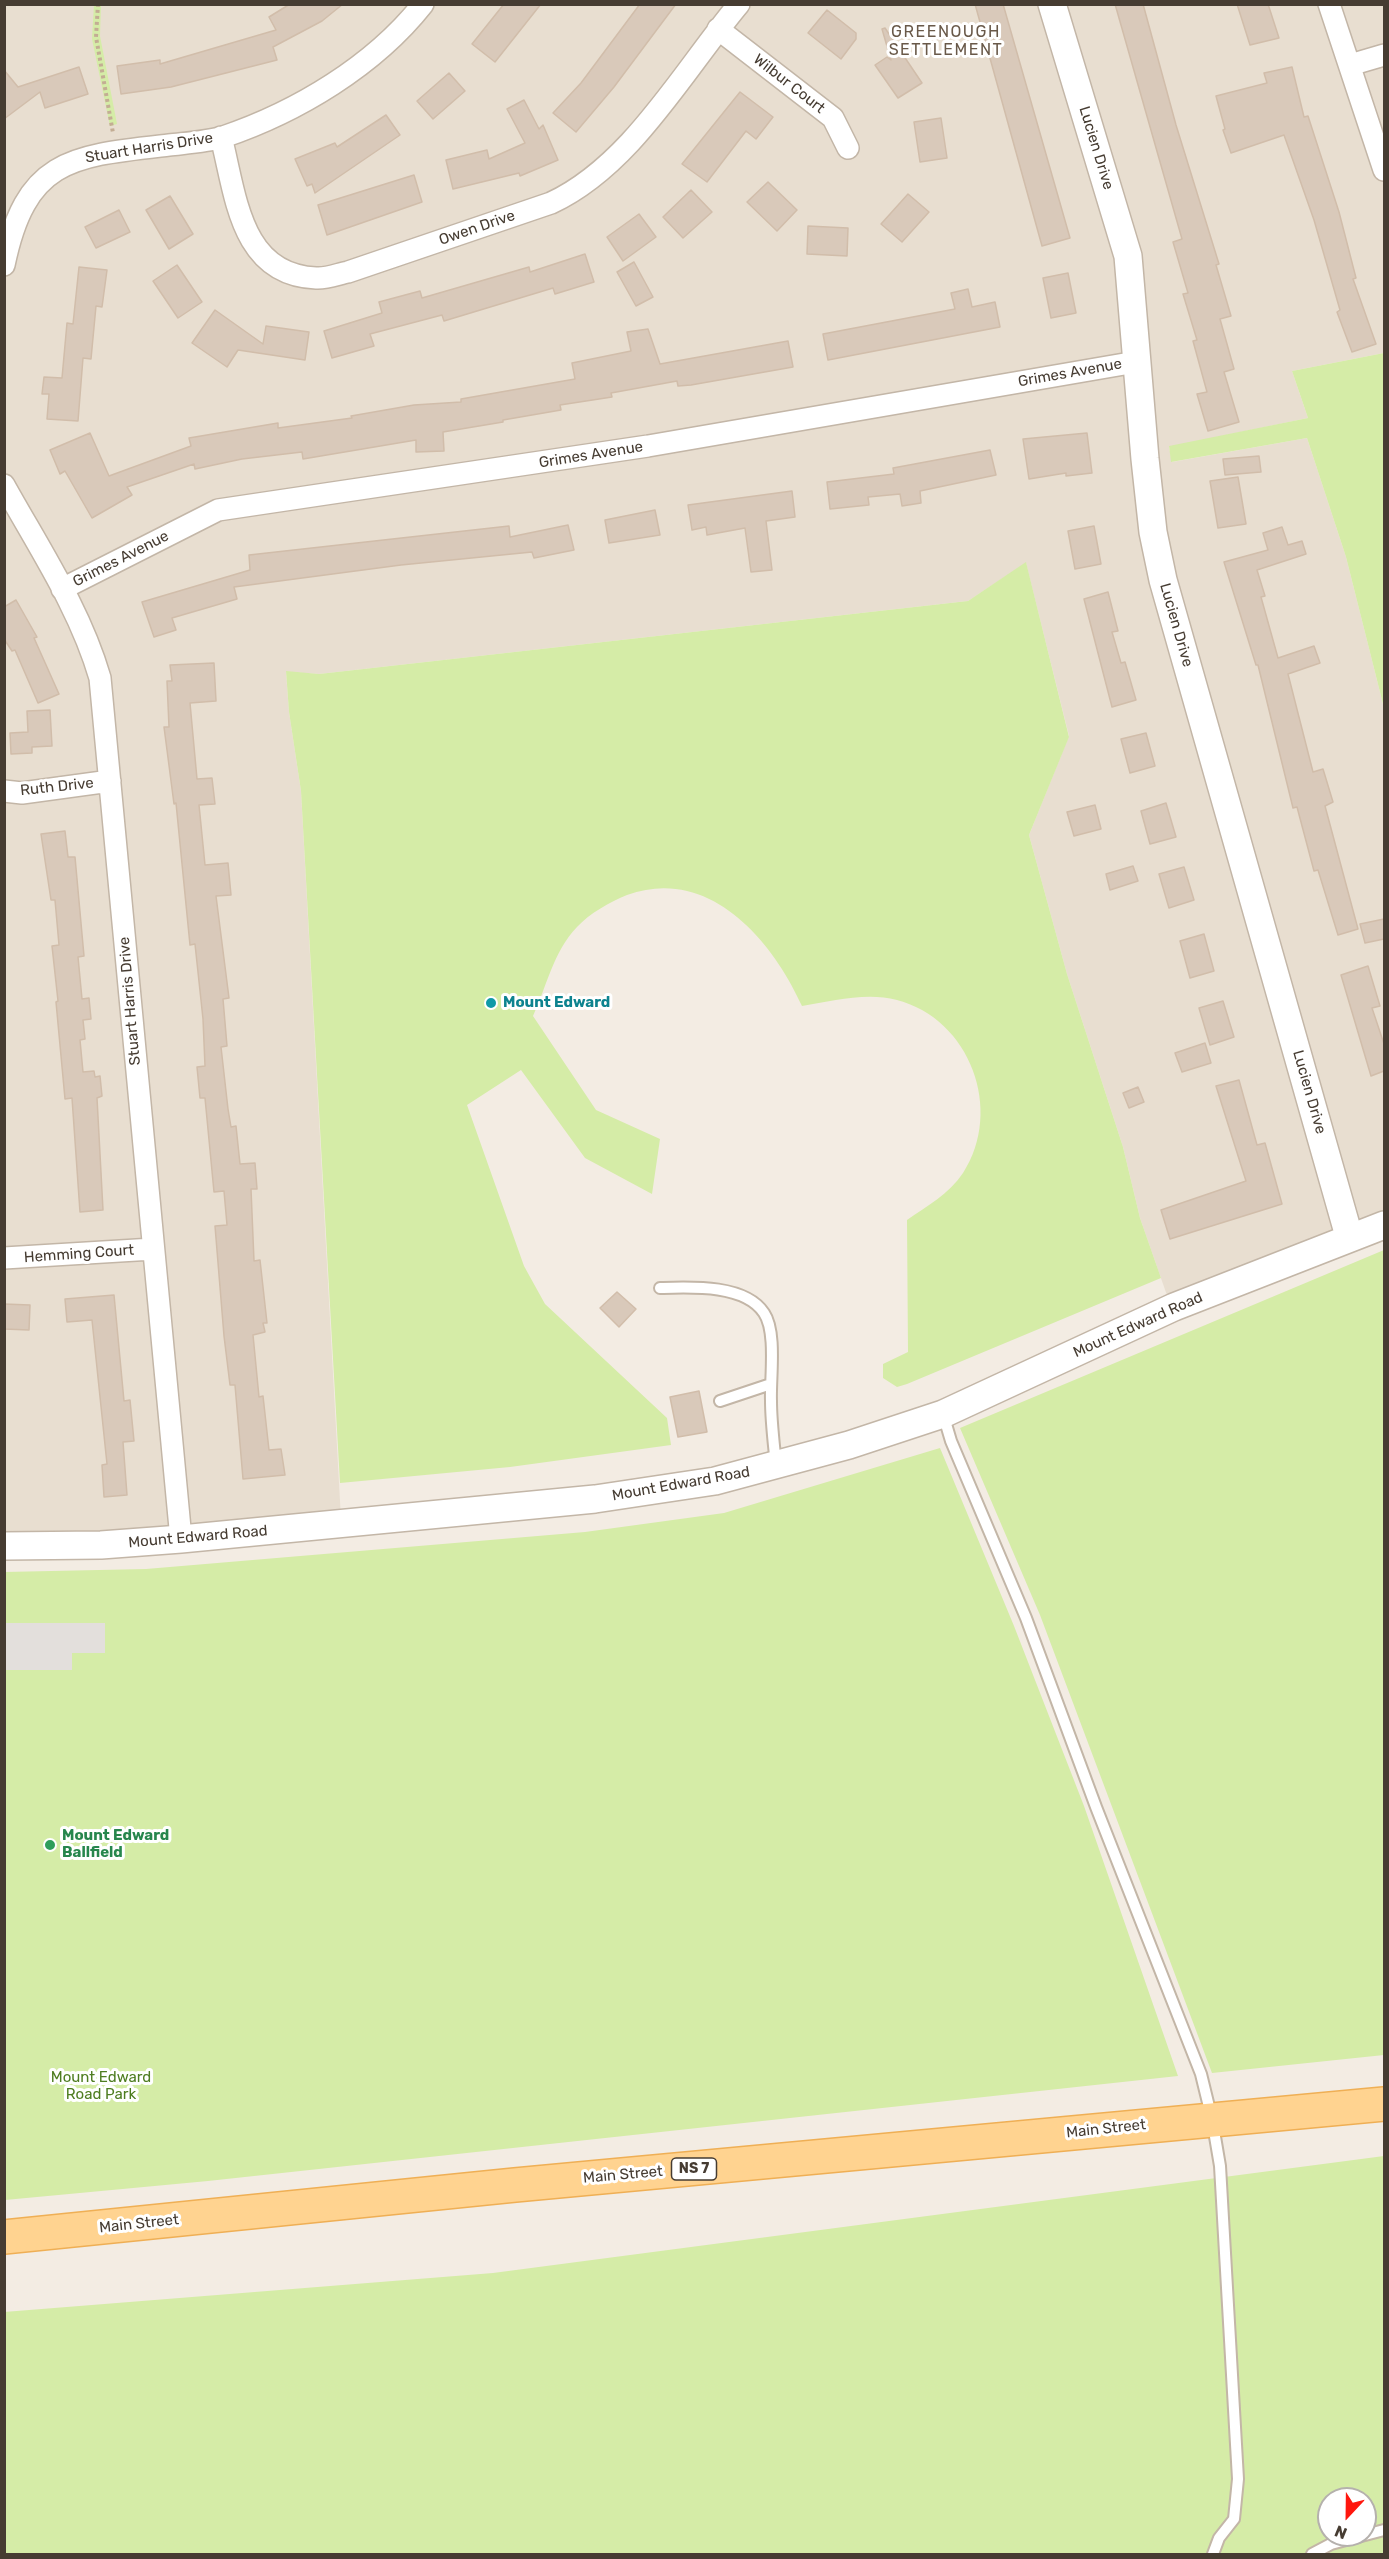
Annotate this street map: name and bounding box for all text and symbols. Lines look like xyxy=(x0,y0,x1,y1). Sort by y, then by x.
district label: GREENOUGH SETTLEMENT xyxy=(889,22,1003,60)
street label: Wilbur Court xyxy=(750,50,828,118)
street label: Lucien Drive xyxy=(1075,104,1117,192)
street label: Stuart Harris Drive xyxy=(84,129,214,167)
street label: Owen Drive xyxy=(437,207,517,249)
street label: Grimes Avenue xyxy=(1017,355,1123,391)
street label: Grimes Avenue xyxy=(538,438,644,472)
street label: Grimes Avenue xyxy=(70,527,172,591)
street label: Lucien Drive xyxy=(1155,581,1197,669)
street label: Ruth Drive xyxy=(19,774,95,800)
street label: Stuart Harris Drive xyxy=(115,936,145,1066)
place label: Mount Edward xyxy=(503,994,610,1012)
marker: Mount Edward xyxy=(484,996,498,1010)
street label: Lucien Drive xyxy=(1288,1048,1330,1136)
street label: Hemming Court xyxy=(23,1241,135,1267)
street label: Mount Edward Road xyxy=(1070,1288,1206,1362)
street label: Mount Edward Road xyxy=(611,1463,751,1505)
street label: Mount Edward Road xyxy=(128,1522,268,1552)
place label: Mount Edward Ballfield xyxy=(62,1827,169,1862)
marker: Mount Edward Ballfield xyxy=(43,1838,57,1852)
park label: Mount Edward Road Park xyxy=(51,2069,151,2104)
street label: Main Street xyxy=(1065,2116,1147,2142)
road number: NS 7 xyxy=(672,2158,716,2180)
street label: Main Street xyxy=(582,2163,664,2187)
street label: Main Street xyxy=(98,2211,180,2237)
north arrow xyxy=(1317,2487,1377,2547)
text: N xyxy=(1332,2521,1350,2543)

